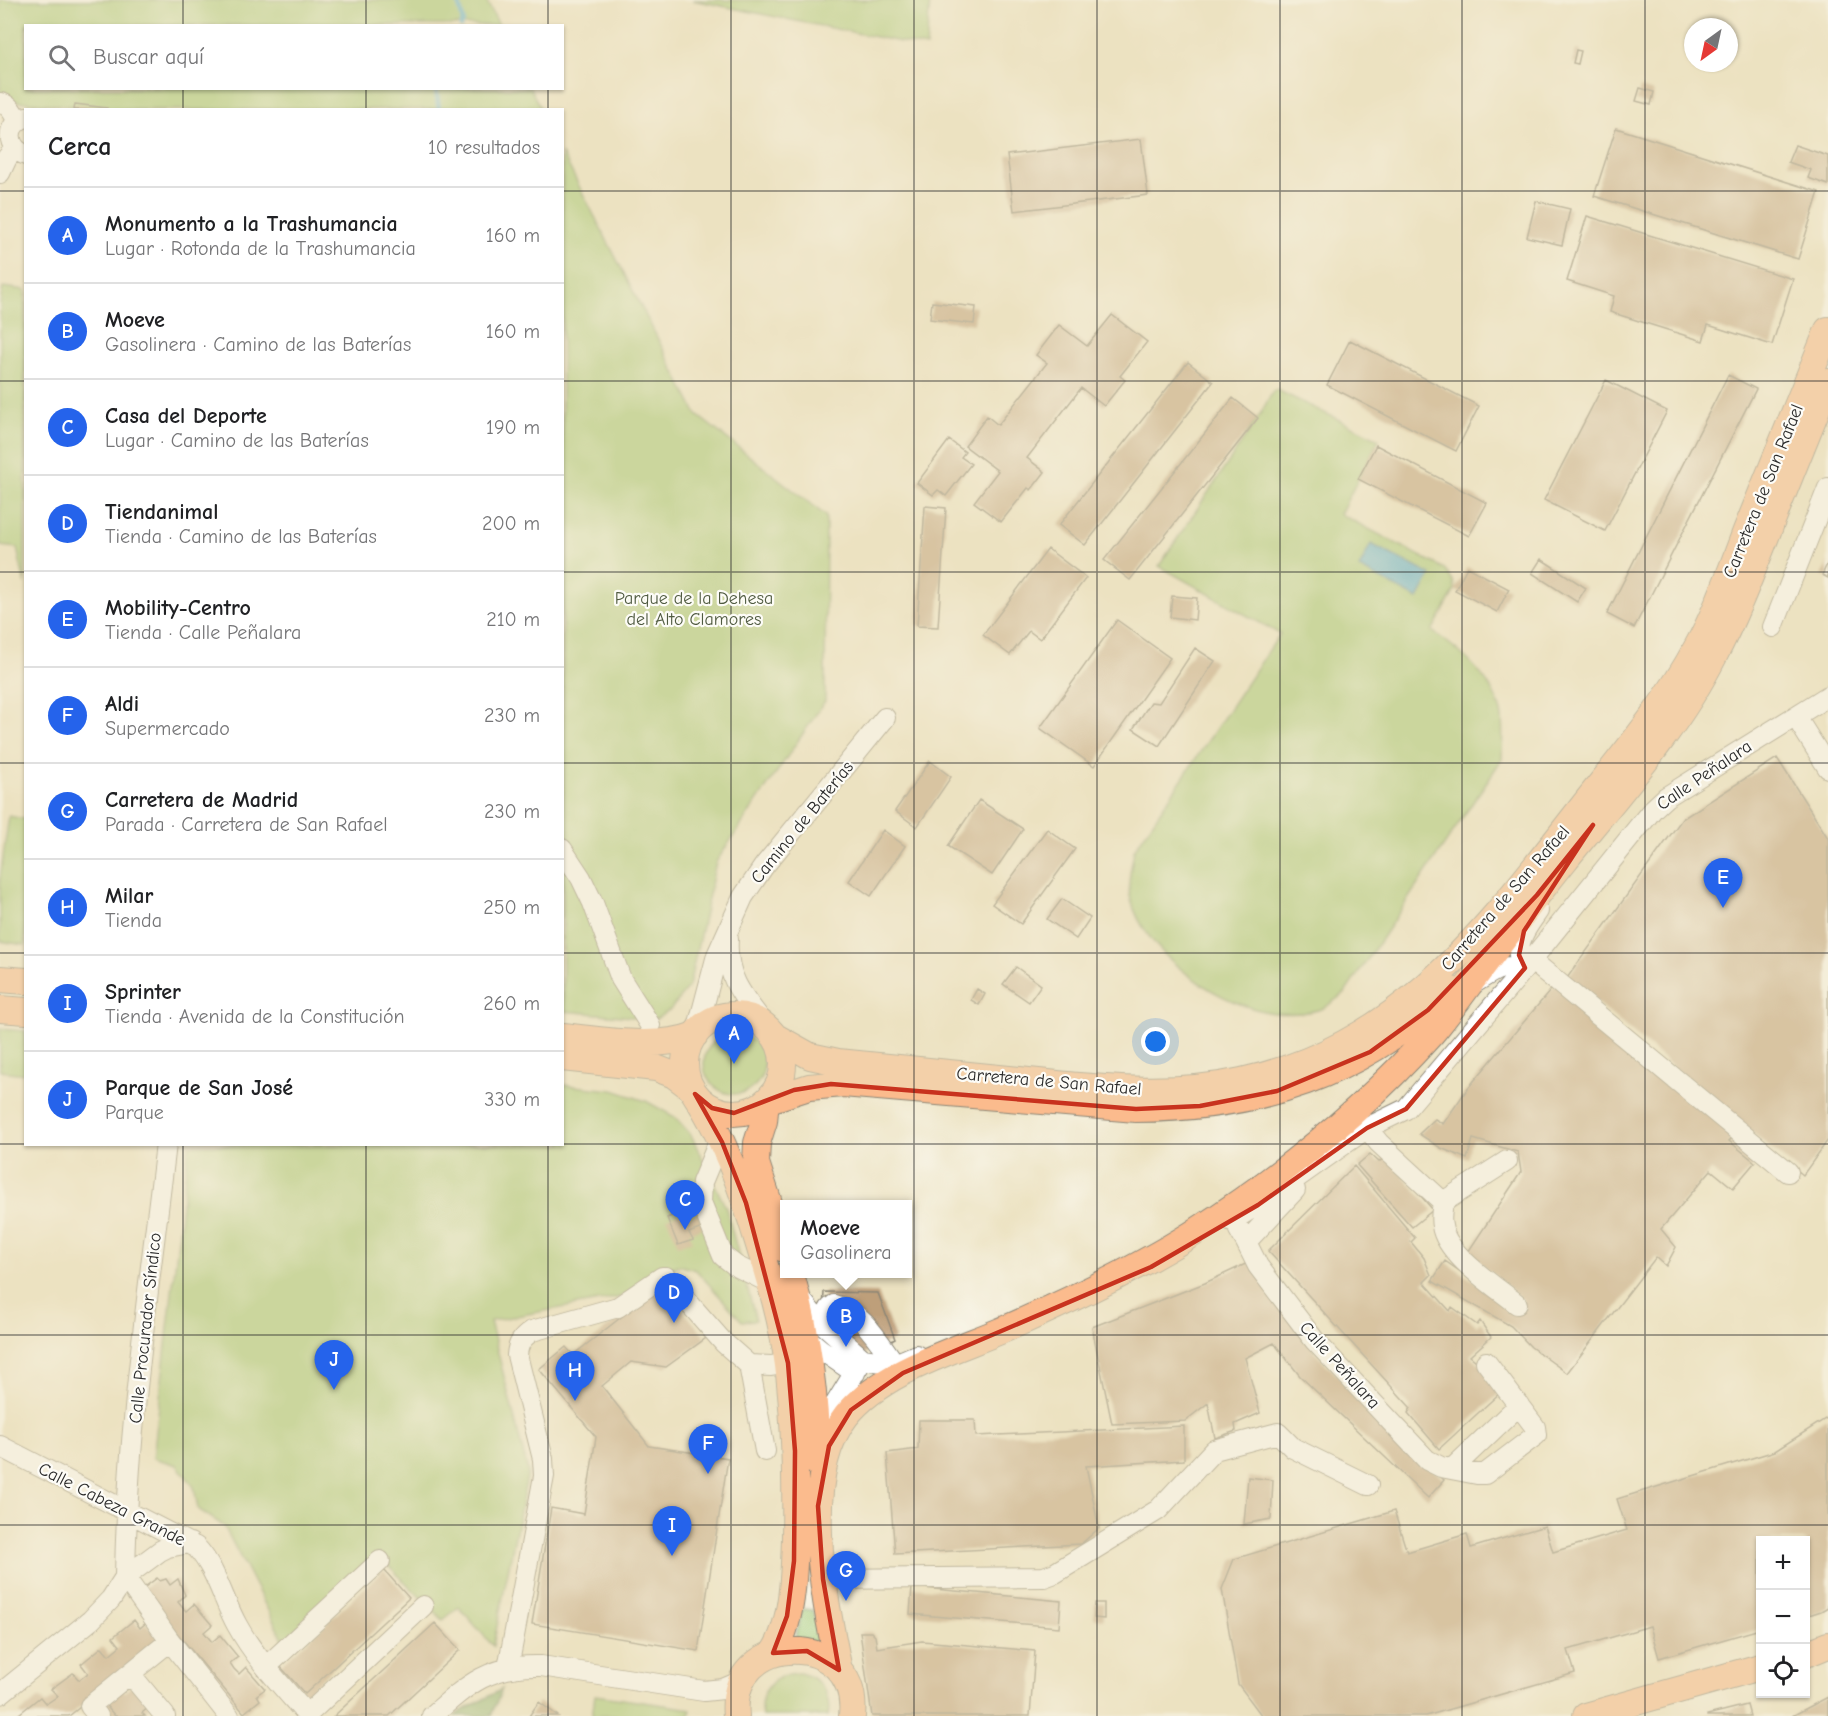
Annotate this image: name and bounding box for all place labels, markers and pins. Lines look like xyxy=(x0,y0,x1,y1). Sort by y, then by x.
pin: E xyxy=(1704,858,1742,908)
pin: A xyxy=(714,1014,754,1064)
pin: C xyxy=(666,1180,704,1230)
pin: D xyxy=(654,1274,694,1323)
pin: B xyxy=(826,1298,866,1347)
pin: J xyxy=(314,1340,354,1390)
pin: H xyxy=(556,1352,594,1401)
pin: F xyxy=(688,1424,728,1474)
pin: I xyxy=(652,1506,692,1556)
pin: G xyxy=(826,1552,866,1601)

